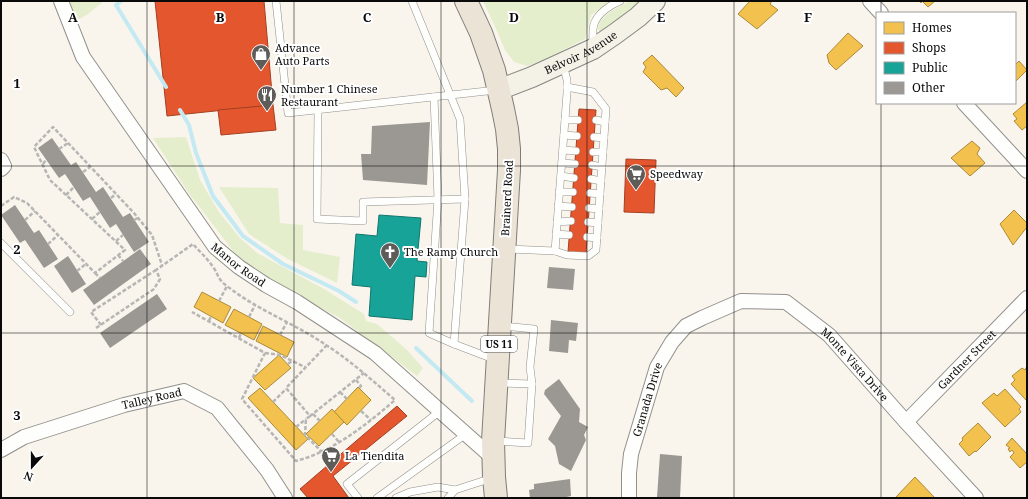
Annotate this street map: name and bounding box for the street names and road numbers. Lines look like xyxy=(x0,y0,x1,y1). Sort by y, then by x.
street label: Belvoir Avenue xyxy=(542,27,620,77)
street label: Brainerd Road xyxy=(497,159,516,236)
street label: Manor Road xyxy=(208,239,269,290)
street label: Monte Vista Drive xyxy=(818,324,892,404)
street label: Gardner Street xyxy=(934,326,999,392)
road number: US 11 xyxy=(481,336,517,352)
street label: Granada Drive xyxy=(629,359,665,438)
street label: Talley Road xyxy=(120,384,183,412)

